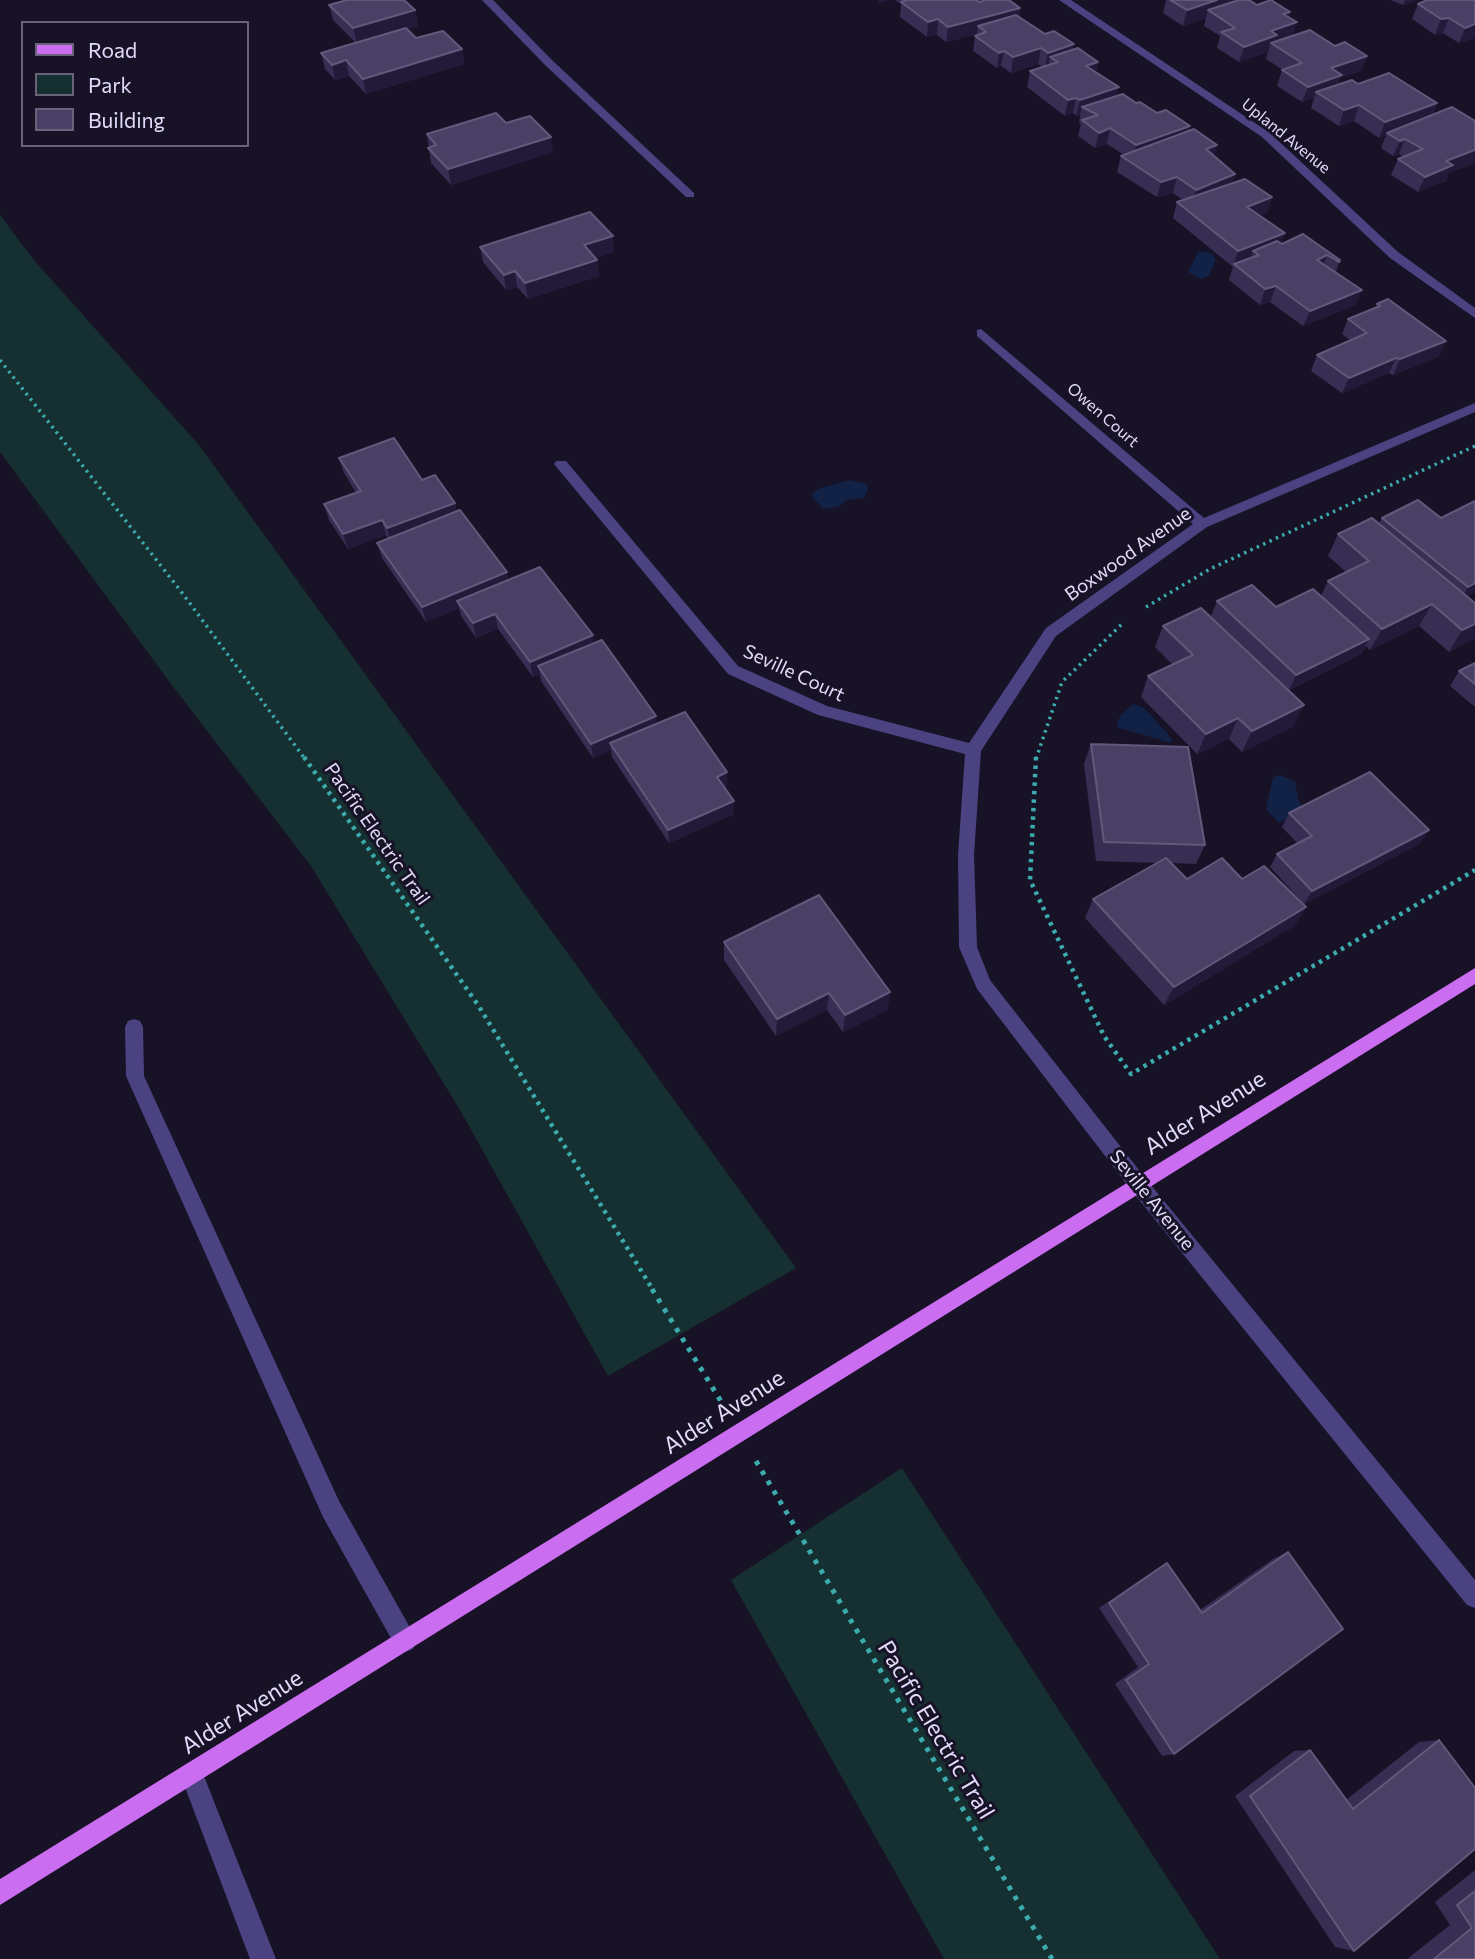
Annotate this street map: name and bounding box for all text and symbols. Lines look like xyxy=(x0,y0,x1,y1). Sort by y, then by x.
legend xyxy=(21,21,248,147)
text: Road xyxy=(88,37,137,62)
text: Park xyxy=(88,72,132,97)
street label: Upland Avenue xyxy=(1238,94,1334,178)
text: Building xyxy=(88,107,165,132)
street label: Owen Court xyxy=(1063,379,1143,451)
street label: Boxwood Avenue xyxy=(1061,502,1195,606)
street label: Seville Court xyxy=(740,640,848,706)
street label: Pacific Electric Trail xyxy=(319,759,435,909)
street label: Alder Avenue xyxy=(1139,1065,1271,1161)
street label: Seville Avenue xyxy=(1105,1145,1199,1255)
street label: Alder Avenue xyxy=(658,1364,790,1460)
street label: Pacific Electric Trail xyxy=(872,1636,1000,1824)
street label: Alder Avenue xyxy=(176,1664,308,1760)

